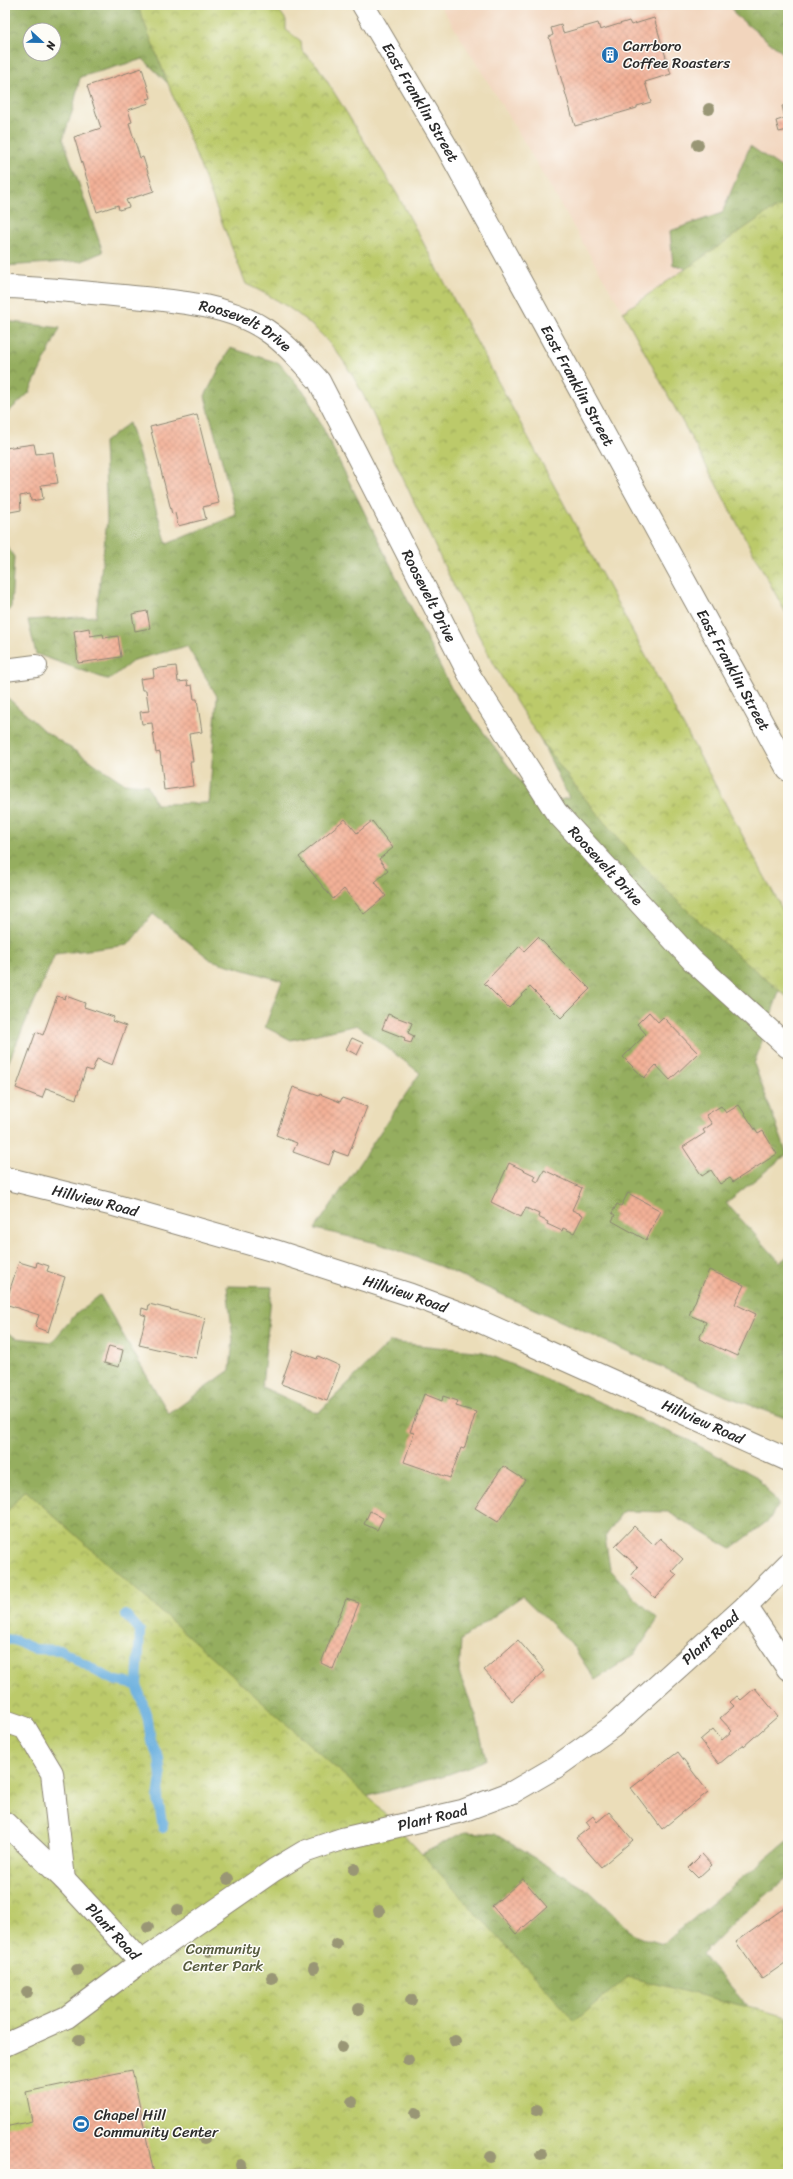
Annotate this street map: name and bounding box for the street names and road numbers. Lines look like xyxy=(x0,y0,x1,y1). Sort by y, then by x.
street label: East Franklin Street xyxy=(375,37,466,168)
street label: Roosevelt Drive xyxy=(197,292,298,358)
street label: East Franklin Street xyxy=(534,320,622,452)
street label: Roosevelt Drive xyxy=(394,545,464,647)
street label: East Franklin Street xyxy=(689,604,777,736)
street label: Roosevelt Drive xyxy=(562,820,649,912)
street label: Hillview Road xyxy=(49,1177,142,1225)
street label: Hillview Road xyxy=(360,1267,453,1321)
street label: Hillview Road xyxy=(657,1392,749,1452)
street label: Plant Road xyxy=(675,1604,746,1672)
street label: Plant Road xyxy=(395,1797,472,1839)
street label: Plant Road xyxy=(79,1897,147,1967)

